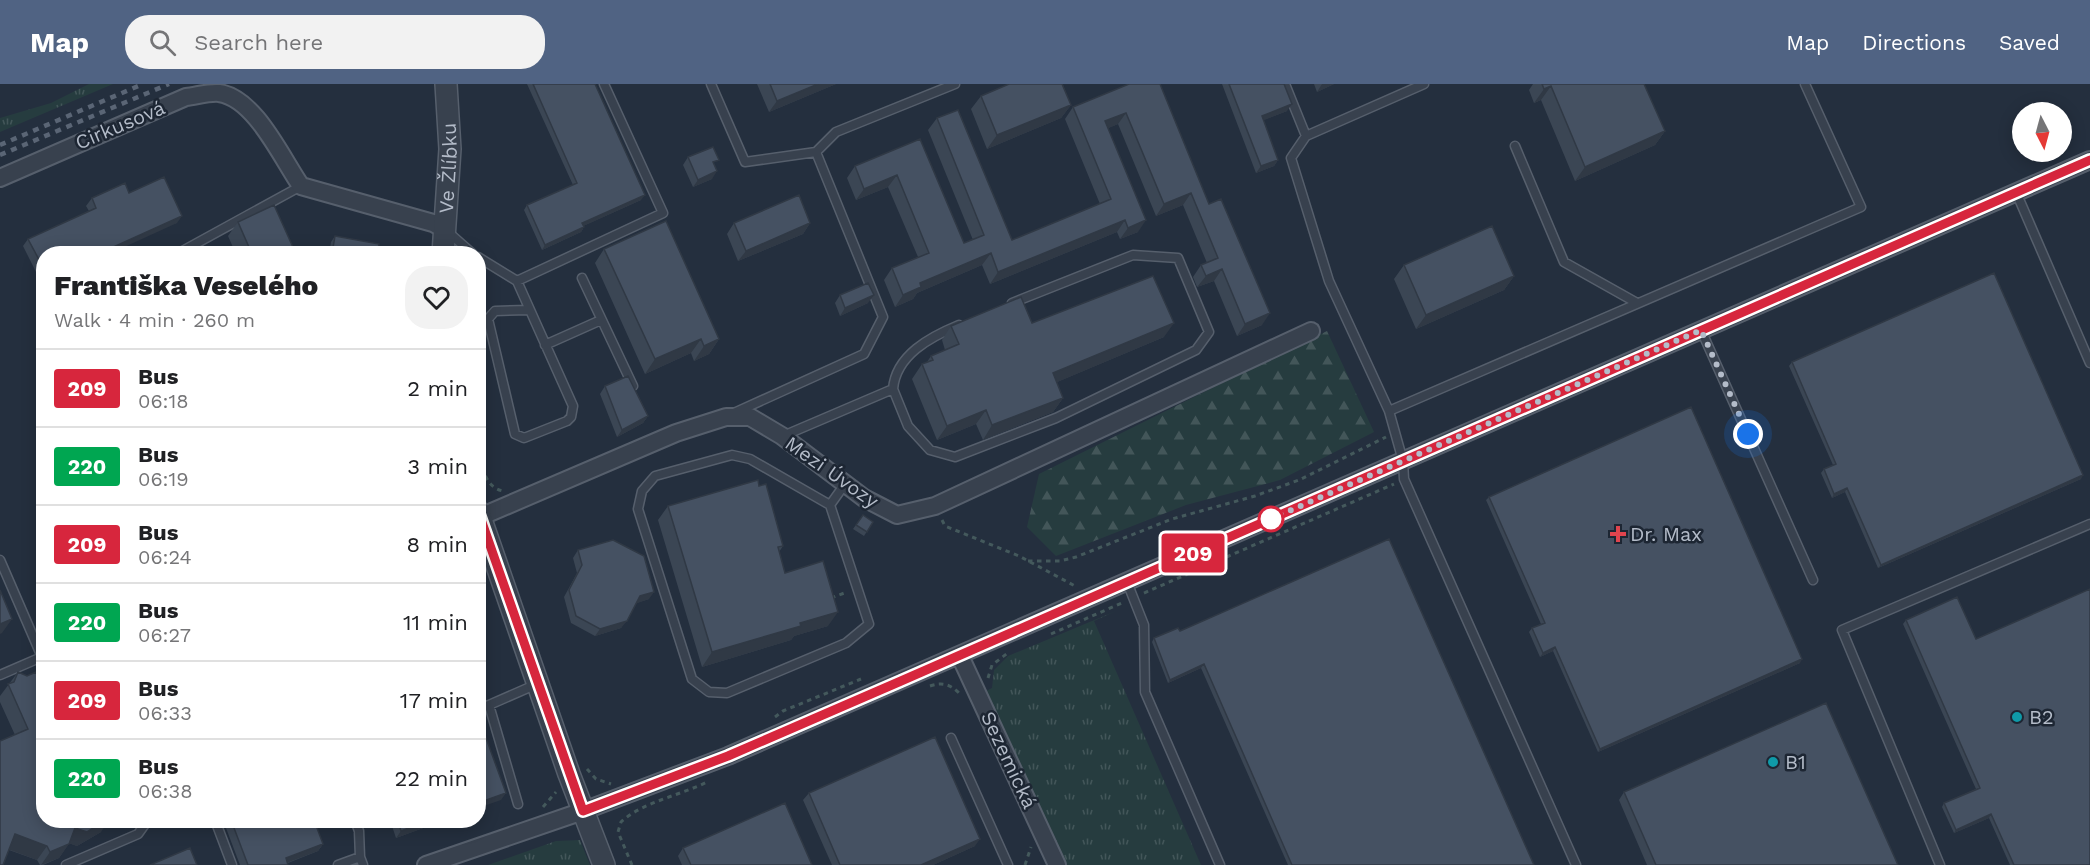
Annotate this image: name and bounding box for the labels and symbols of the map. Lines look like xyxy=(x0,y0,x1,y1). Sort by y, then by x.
street label: Cirkusová xyxy=(72,95,168,155)
north arrow xyxy=(2012,102,2072,162)
street label: Ve Žlíbku xyxy=(434,122,462,214)
your location xyxy=(1733,419,1763,449)
street label: Mezi Úvozy xyxy=(781,431,884,513)
unlabelled marker xyxy=(1258,506,1284,532)
place label: Dr. Max xyxy=(1630,522,1702,546)
marker: Dr. Max xyxy=(1611,527,1625,541)
line badge: 209 xyxy=(1158,534,1228,572)
place label: B2 xyxy=(2029,705,2054,729)
street label: Sezemická xyxy=(976,708,1042,812)
marker: B2 xyxy=(2010,710,2024,724)
place label: B1 xyxy=(1785,750,1806,774)
marker: B1 xyxy=(1766,755,1780,769)

